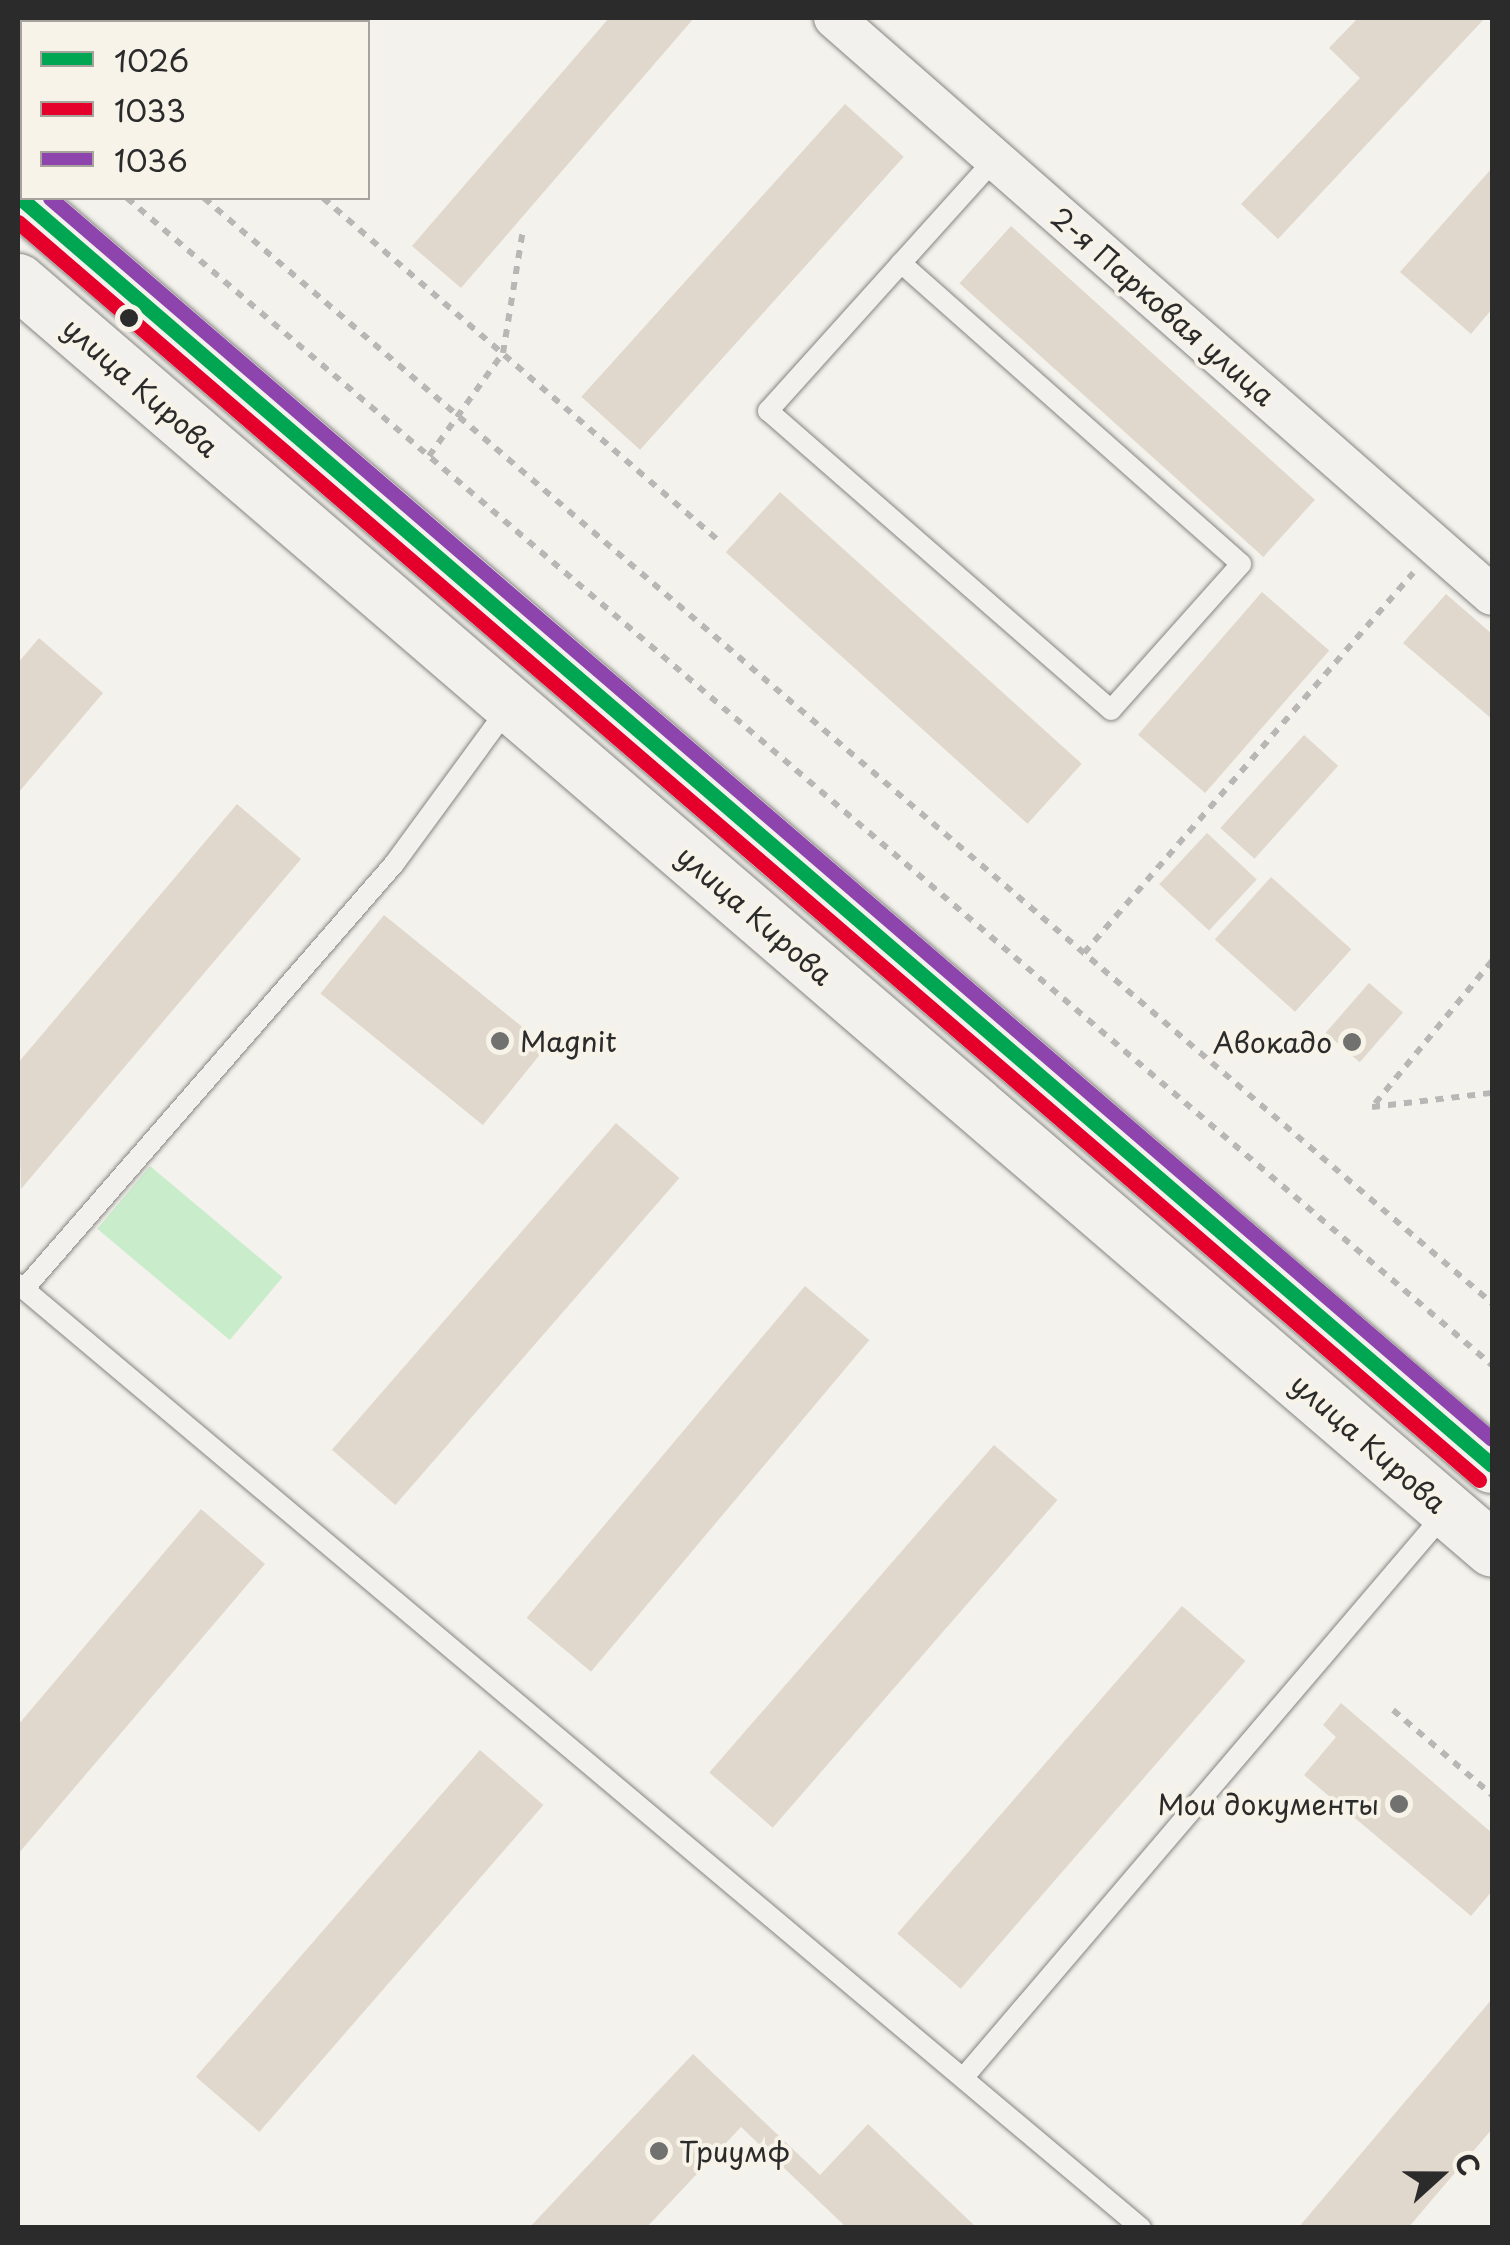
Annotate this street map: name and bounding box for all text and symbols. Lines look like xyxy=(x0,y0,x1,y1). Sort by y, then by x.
legend xyxy=(20,20,370,200)
text: 1026 xyxy=(114,37,189,82)
text: 1033 xyxy=(114,87,186,132)
text: 1036 xyxy=(114,137,188,182)
street label: 2-я Парковая улица xyxy=(1044,199,1282,413)
unlabelled marker xyxy=(119,308,139,328)
street label: улица Кирова xyxy=(56,310,226,464)
street label: улица Кирова xyxy=(670,838,840,992)
place label: Magnit xyxy=(520,1024,617,1058)
place label: Авокадо xyxy=(1213,1025,1332,1059)
marker: Magnit xyxy=(489,1030,511,1052)
marker: Авокадо xyxy=(1341,1031,1363,1053)
street label: улица Кирова xyxy=(1284,1366,1454,1520)
place label: Мои документы xyxy=(1157,1787,1379,1821)
marker: Мои документы xyxy=(1388,1793,1410,1815)
north arrow xyxy=(1390,2125,1490,2225)
place label: Триумф xyxy=(679,2134,790,2168)
marker: Триумф xyxy=(648,2140,670,2162)
text: С xyxy=(1445,2147,1492,2182)

